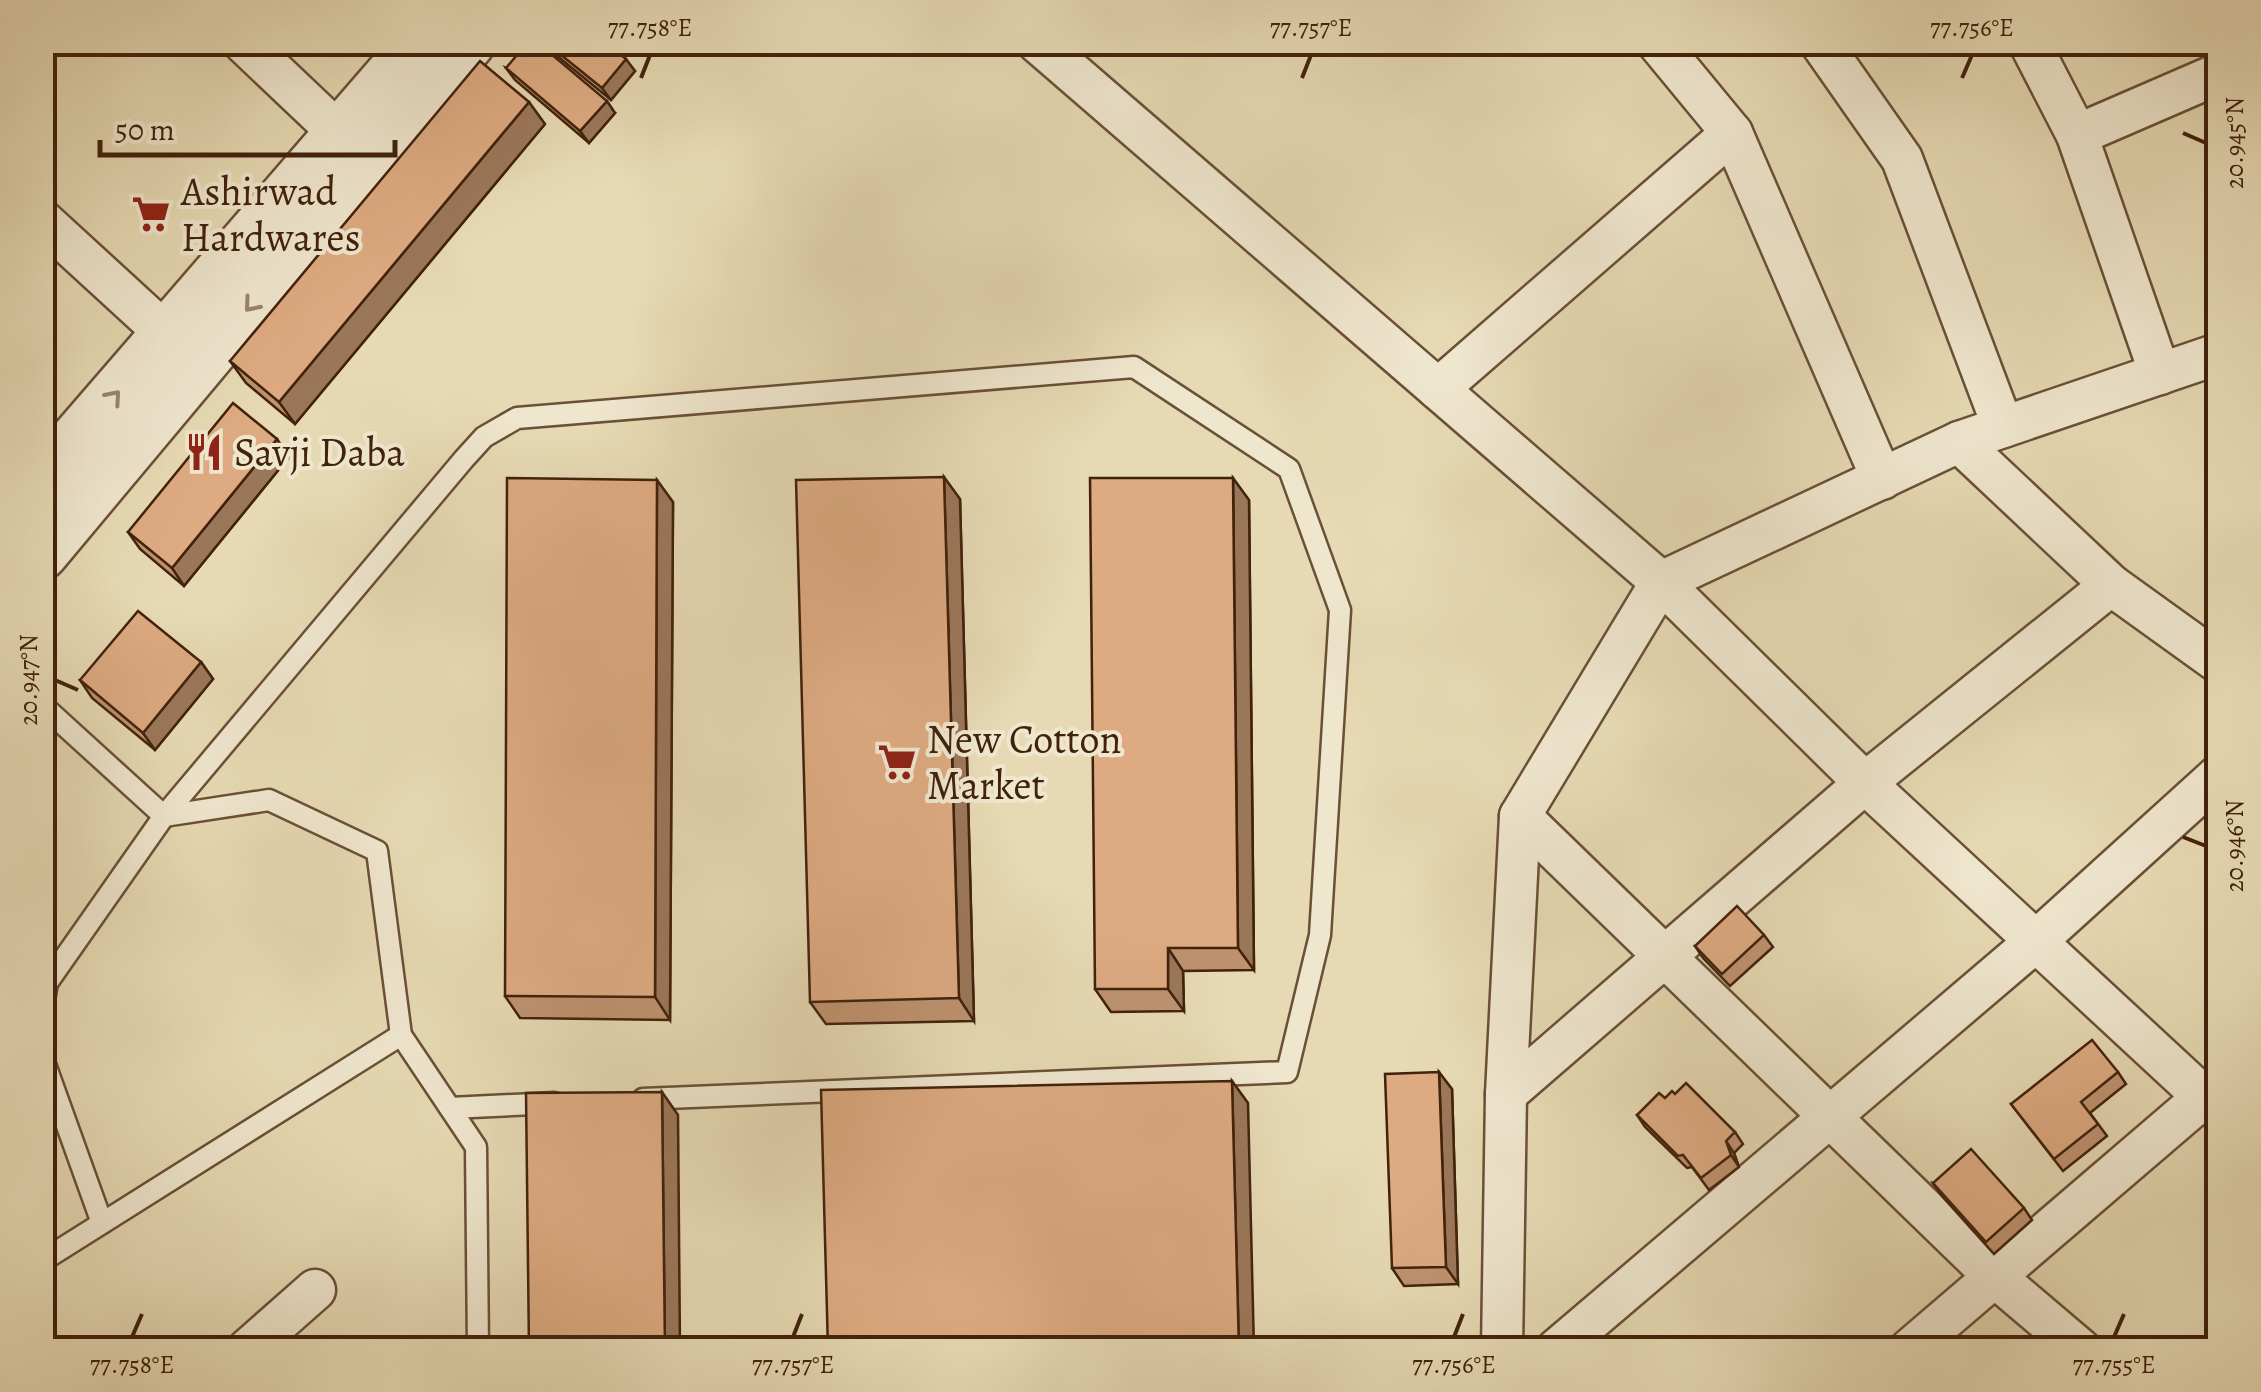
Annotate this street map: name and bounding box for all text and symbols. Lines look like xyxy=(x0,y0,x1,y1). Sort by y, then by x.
text: 77.758°E xyxy=(608,11,692,45)
text: 77.757°E xyxy=(1270,11,1352,45)
text: 77.756°E xyxy=(1930,11,2014,45)
scale bar xyxy=(100,95,395,157)
text: 20.945°N xyxy=(2218,97,2252,189)
text: 50 m xyxy=(115,110,175,150)
place label: Ashirwad Hardwares xyxy=(180,164,361,265)
supermarket icon: Ashirwad Hardwares xyxy=(130,193,172,235)
one-way arrow xyxy=(244,294,262,312)
one-way arrow xyxy=(103,390,121,409)
place label: Savji Daba xyxy=(234,425,405,480)
restaurant icon: Savji Daba xyxy=(183,431,225,473)
text: 20.947°N xyxy=(12,634,46,726)
place label: New Cotton Market xyxy=(927,712,1121,813)
supermarket icon: New Cotton Market xyxy=(876,741,918,783)
text: 20.946°N xyxy=(2218,800,2252,892)
text: 77.758°E xyxy=(90,1348,174,1382)
text: 77.757°E xyxy=(752,1348,834,1382)
text: 77.756°E xyxy=(1412,1348,1496,1382)
text: 77.755°E xyxy=(2073,1348,2155,1382)

